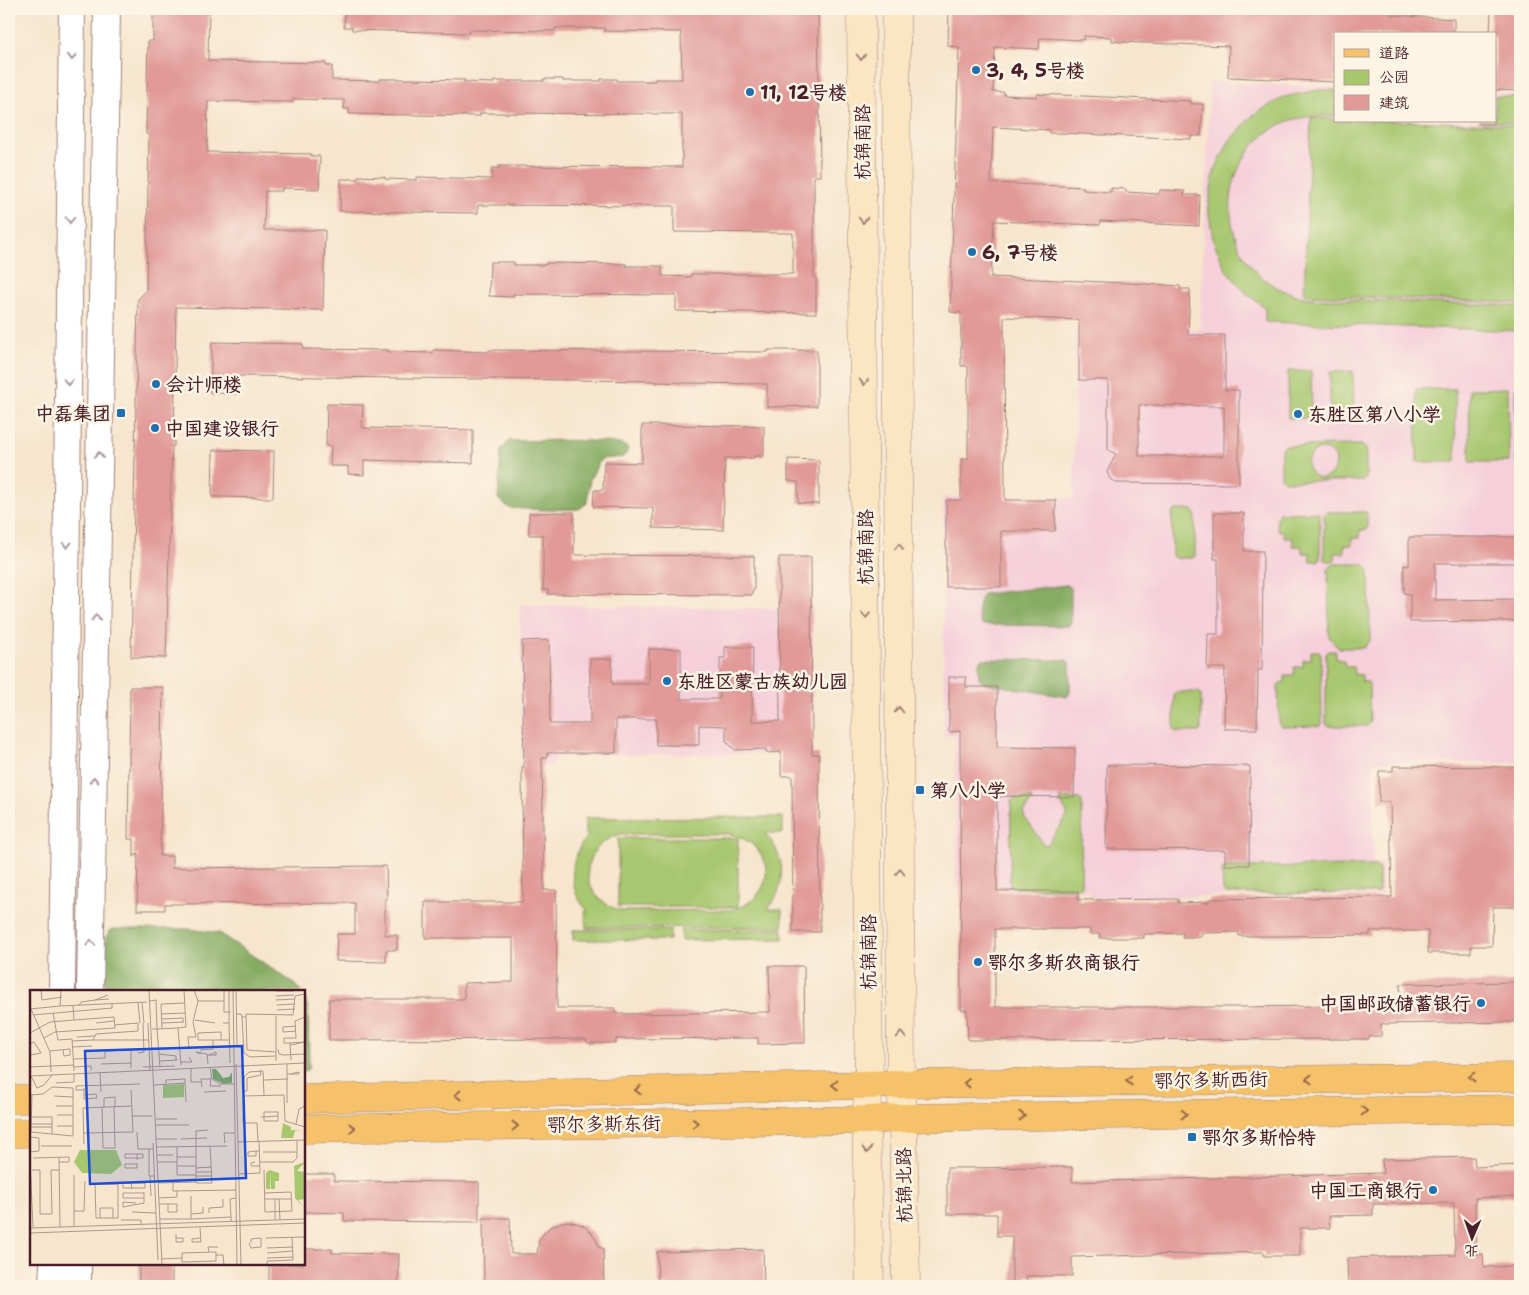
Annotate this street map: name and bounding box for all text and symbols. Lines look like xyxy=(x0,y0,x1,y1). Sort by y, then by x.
legend xyxy=(1334,32,1496,122)
text: 道路 xyxy=(1379,43,1409,63)
one-way arrow xyxy=(66,54,77,62)
one-way arrow xyxy=(856,54,867,62)
place label: 3, 4, 5号楼 xyxy=(986,58,1085,83)
marker: 3, 4, 5号楼 xyxy=(970,64,982,76)
text: 公园 xyxy=(1379,67,1409,87)
place label: 11, 12号楼 xyxy=(760,80,847,105)
marker: 11, 12号楼 xyxy=(744,86,756,98)
text: 建筑 xyxy=(1379,93,1409,113)
street label: 杭锦南路 xyxy=(850,104,875,180)
one-way arrow xyxy=(65,216,75,224)
one-way arrow xyxy=(858,216,868,224)
place label: 6, 7号楼 xyxy=(982,240,1058,265)
marker: 6, 7号楼 xyxy=(966,246,978,258)
place label: 会计师楼 xyxy=(166,372,242,397)
marker: 会计师楼 xyxy=(150,378,162,390)
one-way arrow xyxy=(63,379,73,387)
one-way arrow xyxy=(859,379,869,387)
place label: 中磊集团 xyxy=(35,401,111,426)
place label: 东胜区第八小学 xyxy=(1308,402,1441,427)
marker: 中磊集团 xyxy=(115,407,127,419)
marker: 东胜区第八小学 xyxy=(1292,408,1304,420)
place label: 中国建设银行 xyxy=(165,416,279,441)
marker: 中国建设银行 xyxy=(149,422,161,434)
one-way arrow xyxy=(94,451,105,459)
street label: 杭锦南路 xyxy=(853,509,878,585)
one-way arrow xyxy=(62,542,72,549)
one-way arrow xyxy=(894,543,904,551)
one-way arrow xyxy=(861,612,871,619)
one-way arrow xyxy=(91,613,102,621)
place label: 东胜区蒙古族幼儿园 xyxy=(677,669,848,694)
marker: 东胜区蒙古族幼儿园 xyxy=(661,675,673,687)
one-way arrow xyxy=(894,706,905,714)
one-way arrow xyxy=(88,776,99,784)
place label: 第八小学 xyxy=(930,778,1006,803)
marker: 第八小学 xyxy=(914,784,926,796)
one-way arrow xyxy=(895,868,905,876)
street label: 杭锦南路 xyxy=(856,914,881,990)
one-way arrow xyxy=(86,938,96,946)
place label: 鄂尔多斯农商银行 xyxy=(988,950,1140,975)
marker: 鄂尔多斯农商银行 xyxy=(972,956,984,968)
inset map xyxy=(30,990,305,1265)
place label: 中国邮政储蓄银行 xyxy=(1319,991,1471,1016)
marker: 中国邮政储蓄银行 xyxy=(1475,997,1487,1009)
one-way arrow xyxy=(896,1031,906,1038)
street label: 鄂尔多斯西街 xyxy=(1154,1067,1268,1093)
one-way arrow xyxy=(1467,1072,1475,1082)
one-way arrow xyxy=(1305,1074,1312,1084)
one-way arrow xyxy=(1125,1076,1132,1086)
one-way arrow xyxy=(962,1078,970,1088)
one-way arrow xyxy=(831,1080,838,1090)
one-way arrow xyxy=(634,1085,642,1096)
one-way arrow xyxy=(454,1090,462,1100)
one-way arrow xyxy=(1361,1106,1369,1116)
one-way arrow xyxy=(1181,1109,1189,1119)
street label: 鄂尔多斯东街 xyxy=(547,1111,661,1137)
one-way arrow xyxy=(1018,1111,1026,1121)
one-way arrow xyxy=(692,1118,699,1128)
one-way arrow xyxy=(511,1120,519,1131)
one-way arrow xyxy=(349,1123,357,1133)
place label: 鄂尔多斯恰特 xyxy=(1202,1125,1316,1150)
marker: 鄂尔多斯恰特 xyxy=(1186,1131,1198,1143)
one-way arrow xyxy=(861,1147,872,1155)
street label: 杭锦北路 xyxy=(891,1147,917,1223)
place label: 中国工商银行 xyxy=(1309,1178,1423,1203)
marker: 中国工商银行 xyxy=(1427,1184,1439,1196)
north arrow xyxy=(1446,1212,1496,1262)
text: 北 xyxy=(1464,1242,1479,1260)

